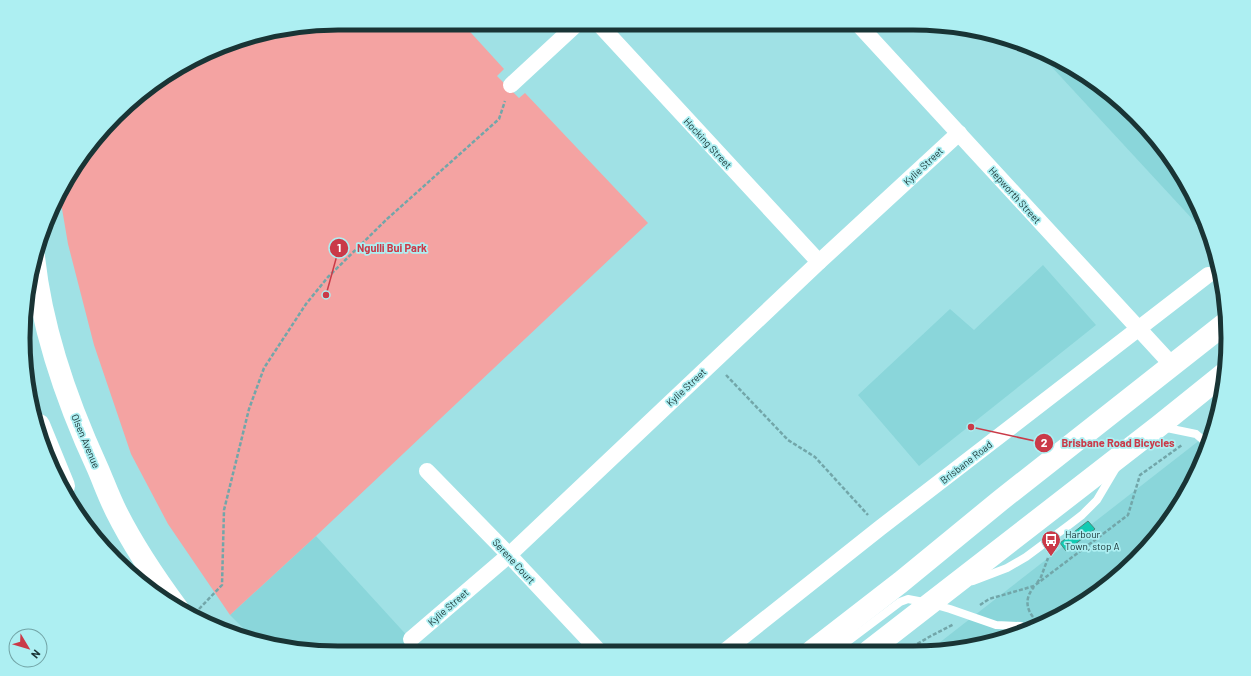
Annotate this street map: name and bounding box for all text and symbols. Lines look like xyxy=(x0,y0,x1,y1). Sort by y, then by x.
street label: Hocking Street xyxy=(682,115,735,171)
street label: Kylie Street xyxy=(901,144,946,187)
street label: Hepworth Street xyxy=(986,164,1044,226)
callout: Ngulli Bui Park xyxy=(329,236,435,259)
text: 1 xyxy=(337,240,341,254)
text: Ngulli Bui Park xyxy=(357,241,427,254)
street label: Kylie Street xyxy=(664,365,709,408)
street label: Olsen Avenue xyxy=(69,412,103,470)
callout: Brisbane Road Bicycles xyxy=(1034,432,1183,455)
text: 2 xyxy=(1041,435,1048,449)
text: Brisbane Road Bicycles xyxy=(1061,436,1175,449)
street label: Brisbane Road xyxy=(938,438,994,486)
place label: Harbour Town, stop A xyxy=(1065,528,1120,552)
bus stop icon: Harbour Town, stop A xyxy=(1040,529,1062,557)
street label: Serene Court xyxy=(490,536,538,586)
street label: Kylie Street xyxy=(425,586,471,628)
north arrow xyxy=(8,628,48,668)
text: N xyxy=(29,648,44,661)

